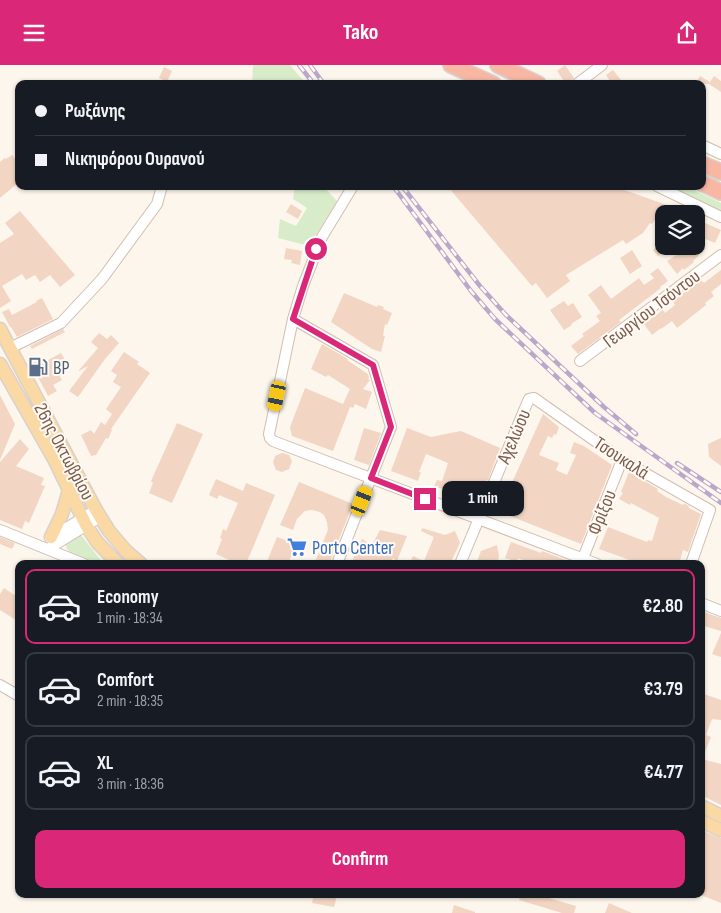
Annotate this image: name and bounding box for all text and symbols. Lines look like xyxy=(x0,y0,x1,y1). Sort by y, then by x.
icon: menu xyxy=(20,19,48,47)
text: Tako xyxy=(343,19,378,46)
icon: share xyxy=(673,19,701,47)
text: Ρωξάνης xyxy=(65,100,126,123)
text: Νικηφόρου Ουρανού xyxy=(65,148,205,171)
map controls xyxy=(655,205,705,255)
button: layers xyxy=(655,205,705,255)
route start xyxy=(305,238,327,260)
street label: Γεωργίου Τσόντου xyxy=(599,265,705,353)
fuel station icon: BP xyxy=(27,356,49,378)
place label: BP xyxy=(53,357,69,380)
car xyxy=(266,380,287,412)
street label: 26ης Οκτωβρίου xyxy=(29,399,99,504)
street label: Αχελώου xyxy=(492,406,536,468)
street label: Τσουκαλά xyxy=(589,432,653,485)
callout: 1 min xyxy=(442,481,525,517)
car xyxy=(349,484,374,518)
street label: Φρίξου xyxy=(583,487,622,539)
route end xyxy=(414,488,436,510)
text: 1 min xyxy=(468,489,498,508)
supermarket icon: Porto Center xyxy=(286,536,308,558)
place label: Porto Center xyxy=(312,537,394,560)
icon: car xyxy=(37,584,82,629)
text: Economy xyxy=(97,586,159,609)
text: €2.80 xyxy=(642,595,683,618)
text: 1 min · 18:34 xyxy=(97,609,163,628)
icon: car xyxy=(37,667,82,712)
text: Comfort xyxy=(97,669,154,692)
text: €3.79 xyxy=(644,678,683,701)
text: 2 min · 18:35 xyxy=(97,692,163,711)
icon: car xyxy=(37,750,82,795)
text: XL xyxy=(97,752,113,775)
text: €4.77 xyxy=(644,761,683,784)
text: 3 min · 18:36 xyxy=(97,775,164,794)
button: Confirm xyxy=(35,830,685,888)

